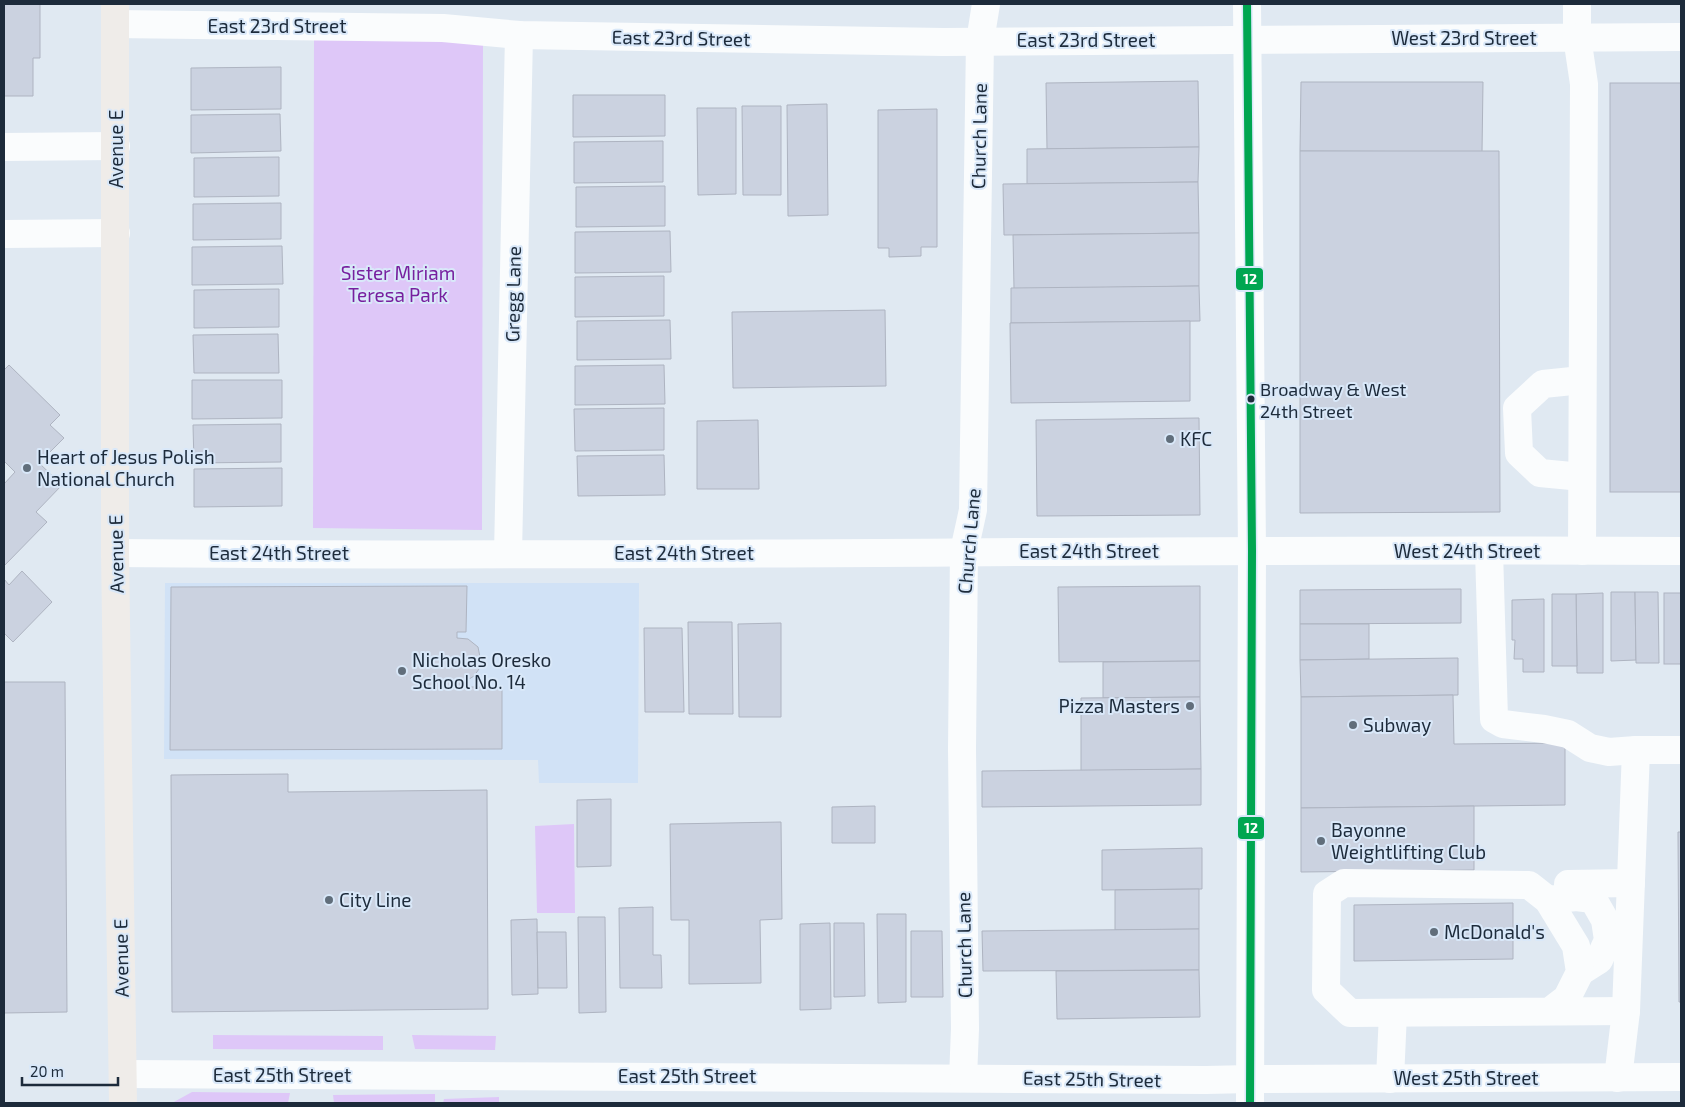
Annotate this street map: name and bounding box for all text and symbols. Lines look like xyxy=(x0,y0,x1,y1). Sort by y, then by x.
street label: East 23rd Street xyxy=(208,14,346,37)
street label: East 23rd Street xyxy=(611,25,751,50)
street label: West 23rd Street xyxy=(1391,26,1537,49)
street label: East 23rd Street xyxy=(1017,28,1155,51)
street label: Church Lane xyxy=(966,83,991,189)
street label: Avenue E xyxy=(104,110,127,188)
street label: Gregg Lane xyxy=(500,246,525,342)
park label: Sister Miriam Teresa Park xyxy=(341,261,455,306)
line badge: 12 xyxy=(1235,267,1264,291)
text: 12 xyxy=(1243,270,1257,287)
place label: Broadway & West 24th Street xyxy=(1260,378,1407,422)
marker: Broadway & West 24th Street xyxy=(1246,394,1256,404)
place label: KFC xyxy=(1180,427,1212,450)
marker: KFC xyxy=(1164,433,1176,445)
place label: Heart of Jesus Polish National Church xyxy=(37,445,215,490)
marker: Heart of Jesus Polish National Church xyxy=(21,462,33,474)
street label: Church Lane xyxy=(952,487,985,595)
street label: Avenue E xyxy=(103,515,128,593)
street label: East 24th Street xyxy=(1019,539,1159,562)
street label: West 24th Street xyxy=(1394,539,1540,562)
street label: East 24th Street xyxy=(209,541,349,564)
street label: East 24th Street xyxy=(614,541,754,564)
place label: Nicholas Oresko School No. 14 xyxy=(412,648,551,693)
marker: Nicholas Oresko School No. 14 xyxy=(396,665,408,677)
place label: Pizza Masters xyxy=(1059,694,1180,717)
marker: Pizza Masters xyxy=(1184,700,1196,712)
place label: Subway xyxy=(1363,713,1431,736)
marker: Subway xyxy=(1347,719,1359,731)
line badge: 12 xyxy=(1237,816,1265,840)
place label: Bayonne Weightlifting Club xyxy=(1331,818,1486,863)
text: 12 xyxy=(1244,819,1258,836)
marker: Bayonne Weightlifting Club xyxy=(1315,835,1327,847)
place label: City Line xyxy=(339,888,411,911)
street label: Church Lane xyxy=(951,892,976,998)
marker: City Line xyxy=(323,894,335,906)
street label: Avenue E xyxy=(108,919,133,997)
place label: McDonald's xyxy=(1444,920,1545,943)
marker: McDonald's xyxy=(1428,926,1440,938)
scale bar xyxy=(22,1054,119,1086)
text: 20 m xyxy=(30,1062,64,1080)
street label: East 25th Street xyxy=(213,1063,351,1086)
street label: East 25th Street xyxy=(618,1064,756,1087)
street label: East 25th Street xyxy=(1023,1066,1161,1091)
street label: West 25th Street xyxy=(1393,1066,1539,1089)

